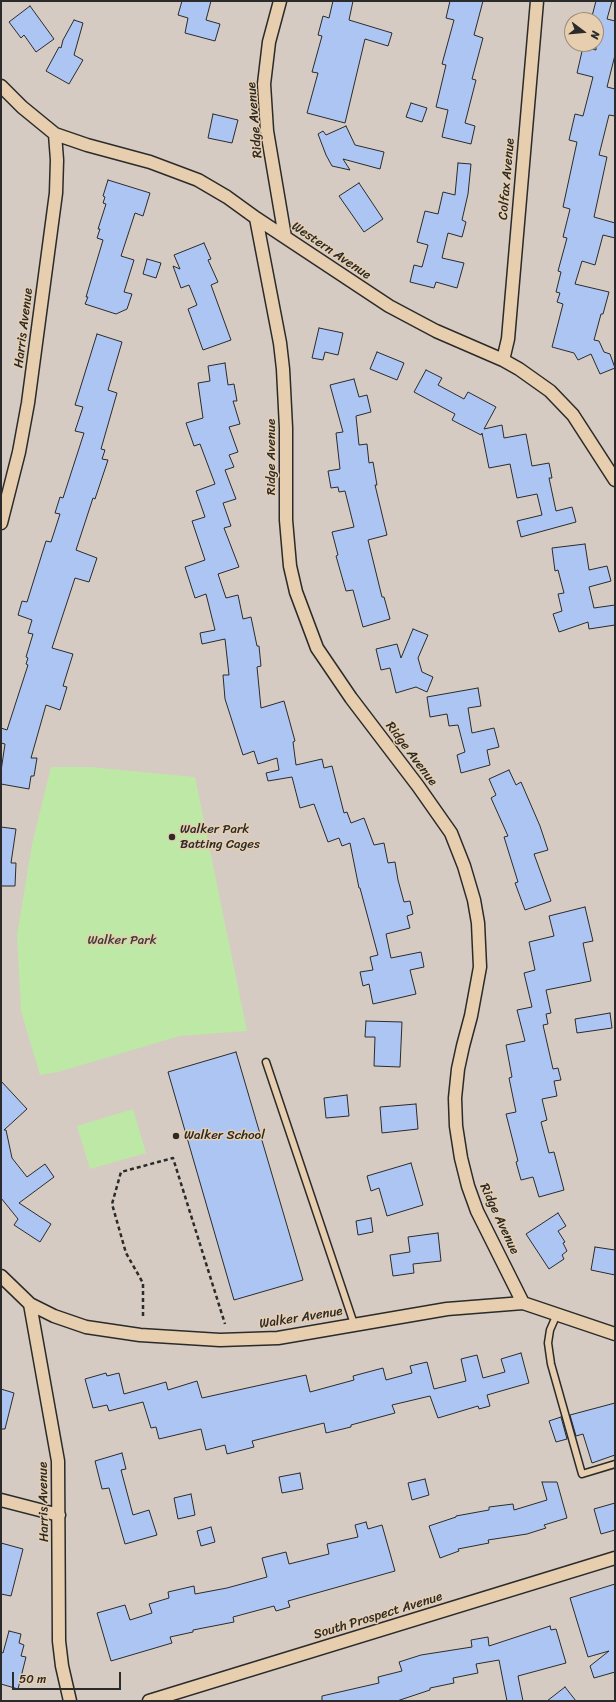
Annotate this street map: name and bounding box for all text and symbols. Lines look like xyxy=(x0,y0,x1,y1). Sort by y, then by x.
north arrow xyxy=(564,12,604,52)
text: N xyxy=(585,29,605,41)
street label: Ridge Avenue xyxy=(244,81,266,159)
street label: Colfax Avenue xyxy=(496,137,518,221)
street label: Western Avenue xyxy=(288,219,374,283)
street label: Harris Avenue xyxy=(11,287,37,369)
street label: Ridge Avenue xyxy=(264,419,280,495)
street label: Ridge Avenue xyxy=(382,719,440,789)
place label: Walker Park Batting Cages xyxy=(180,822,260,853)
marker: Walker Park Batting Cages xyxy=(167,832,177,842)
park label: Walker Park xyxy=(87,933,157,949)
place label: Walker School xyxy=(184,1128,265,1144)
marker: Walker School xyxy=(171,1131,181,1141)
street label: Ridge Avenue xyxy=(476,1181,522,1257)
street label: Walker Avenue xyxy=(258,1304,344,1332)
street label: Harris Avenue xyxy=(36,1462,52,1542)
street label: South Prospect Avenue xyxy=(312,1589,444,1643)
scale bar xyxy=(14,1664,123,1690)
text: 50 m xyxy=(19,1668,46,1690)

